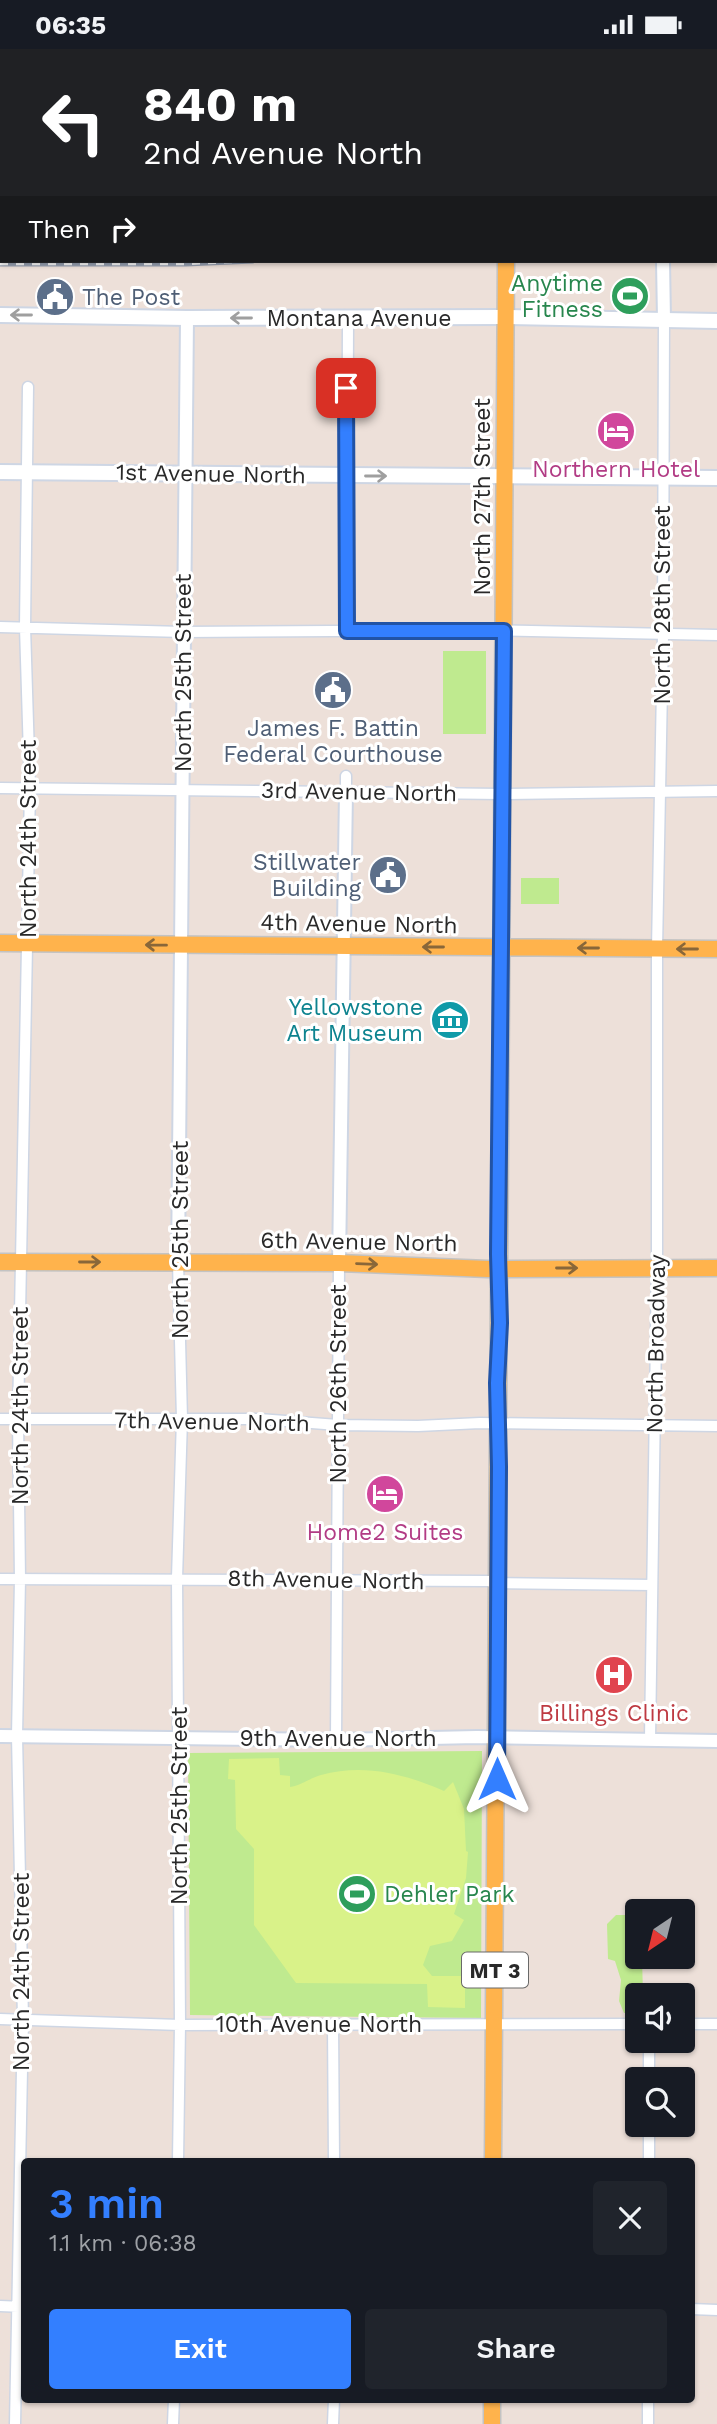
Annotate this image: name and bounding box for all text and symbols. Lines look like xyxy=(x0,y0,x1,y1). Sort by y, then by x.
text: 06:35 xyxy=(35,10,106,40)
text: 840 m xyxy=(143,75,297,133)
icon: left xyxy=(28,77,119,168)
text: 2nd Avenue North xyxy=(143,134,423,172)
icon: right xyxy=(104,210,142,248)
text: Then xyxy=(28,214,90,244)
place label: Anytime Fitness xyxy=(511,270,603,323)
sports icon: Anytime Fitness xyxy=(609,275,651,317)
public building icon: The Post xyxy=(34,276,76,318)
place label: The Post xyxy=(82,284,181,311)
street label: Montana Avenue xyxy=(267,305,452,332)
one-way arrow xyxy=(10,308,33,321)
one-way arrow xyxy=(230,311,253,325)
pin xyxy=(316,358,376,418)
icon: arrive xyxy=(327,369,365,407)
street label: North 27th Street xyxy=(469,398,496,596)
hotel icon: Northern Hotel xyxy=(595,410,637,452)
place label: Northern Hotel xyxy=(532,456,700,483)
street label: 1st Avenue North xyxy=(116,459,306,489)
one-way arrow xyxy=(364,469,387,483)
street label: North 28th Street xyxy=(649,505,676,705)
street label: North 25th Street xyxy=(170,573,197,772)
public building icon: James F. Battin Federal Courthouse xyxy=(312,669,354,711)
place label: James F. Battin Federal Courthouse xyxy=(223,715,443,768)
street label: North 24th Street xyxy=(15,739,42,938)
street label: 3rd Avenue North xyxy=(261,777,457,807)
place label: Stillwater Building xyxy=(253,849,362,902)
public building icon: Stillwater Building xyxy=(367,854,409,896)
street label: 4th Avenue North xyxy=(260,909,458,939)
one-way arrow xyxy=(145,938,168,952)
one-way arrow xyxy=(421,940,444,954)
one-way arrow xyxy=(577,941,600,955)
one-way arrow xyxy=(676,942,699,956)
place label: Yellowstone Art Museum xyxy=(286,994,423,1047)
museum icon: Yellowstone Art Museum xyxy=(429,999,471,1041)
street label: North 25th Street xyxy=(167,1140,194,1339)
street label: 6th Avenue North xyxy=(260,1227,458,1257)
street label: North Broadway xyxy=(641,1254,671,1434)
one-way arrow xyxy=(79,1255,102,1269)
one-way arrow xyxy=(355,1258,378,1271)
one-way arrow xyxy=(555,1261,578,1275)
street label: North 26th Street xyxy=(325,1284,352,1484)
street label: North 24th Street xyxy=(7,1306,34,1505)
street label: 7th Avenue North xyxy=(114,1407,310,1437)
hotel icon: Home2 Suites xyxy=(364,1473,406,1515)
place label: Home2 Suites xyxy=(307,1519,463,1546)
street label: 8th Avenue North xyxy=(227,1565,425,1595)
hospital icon: Billings Clinic xyxy=(593,1654,635,1696)
place label: Billings Clinic xyxy=(539,1700,689,1727)
street label: North 25th Street xyxy=(166,1706,193,1905)
street label: 9th Avenue North xyxy=(239,1725,437,1752)
position arrow xyxy=(460,1742,534,1816)
street label: North 24th Street xyxy=(8,1872,35,2071)
sports icon: Dehler Park xyxy=(336,1873,378,1915)
place label: Dehler Park xyxy=(384,1881,515,1908)
north arrow xyxy=(625,1899,695,1969)
map controls xyxy=(625,1899,695,2137)
road number: MT 3 xyxy=(462,1953,528,1987)
button: sound xyxy=(625,1983,695,2053)
street label: 10th Avenue North xyxy=(216,2011,422,2038)
button: search xyxy=(625,2067,695,2137)
text: 3 min xyxy=(49,2179,164,2228)
button: close xyxy=(593,2181,667,2255)
text: 1.1 km · 06:38 xyxy=(49,2230,197,2257)
button: Exit xyxy=(49,2309,351,2389)
button: Share xyxy=(365,2309,667,2389)

